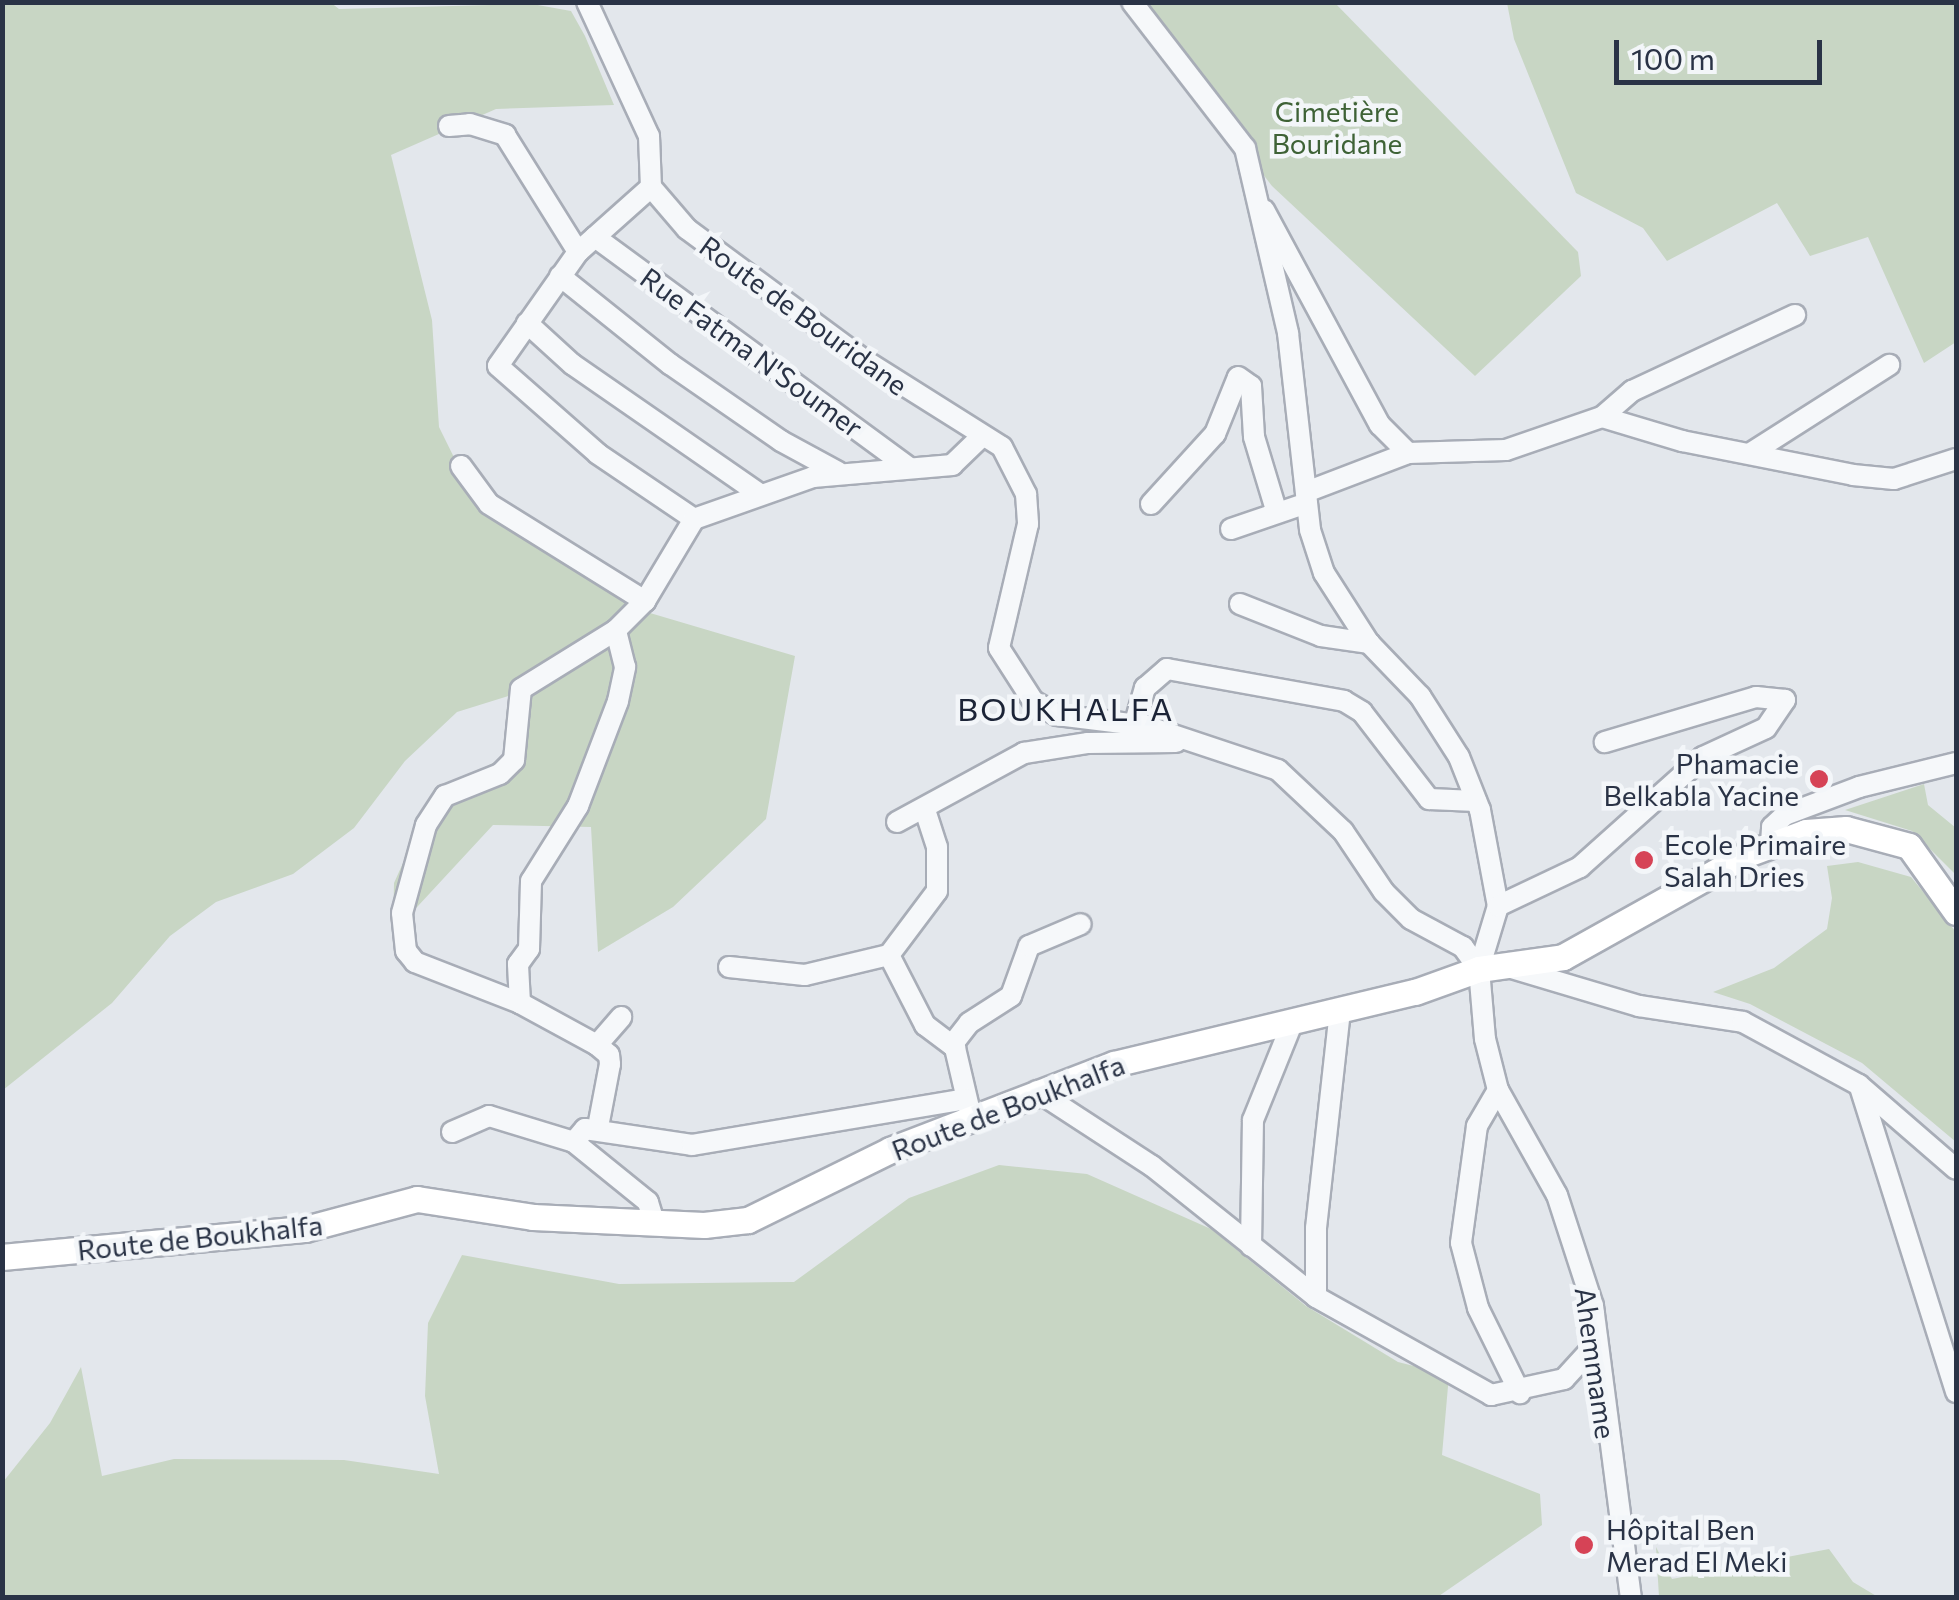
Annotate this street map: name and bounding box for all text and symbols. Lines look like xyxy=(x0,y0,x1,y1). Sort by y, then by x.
scale bar xyxy=(1619,20,1826,82)
text: 100 m xyxy=(1631,39,1715,76)
park label: Cimetière Bouridane xyxy=(1272,94,1402,160)
street label: Route de Bouridane xyxy=(694,228,914,402)
street label: Rue Fatma N'Soumer xyxy=(634,260,870,444)
district label: BOUKHALFA xyxy=(957,689,1175,727)
place label: Phamacie Belkabla Yacine xyxy=(1604,746,1799,812)
marker: Phamacie Belkabla Yacine xyxy=(1808,768,1830,790)
place label: Ecole Primaire Salah Dries xyxy=(1664,827,1846,893)
marker: Ecole Primaire Salah Dries xyxy=(1633,849,1655,871)
street label: Route de Boukhalfa xyxy=(887,1047,1129,1167)
street label: Route de Boukhalfa xyxy=(76,1207,324,1267)
street label: Ahemmame xyxy=(1569,1285,1623,1441)
place label: Hôpital Ben Merad El Meki xyxy=(1606,1512,1788,1578)
marker: Hôpital Ben Merad El Meki xyxy=(1571,1532,1597,1558)

